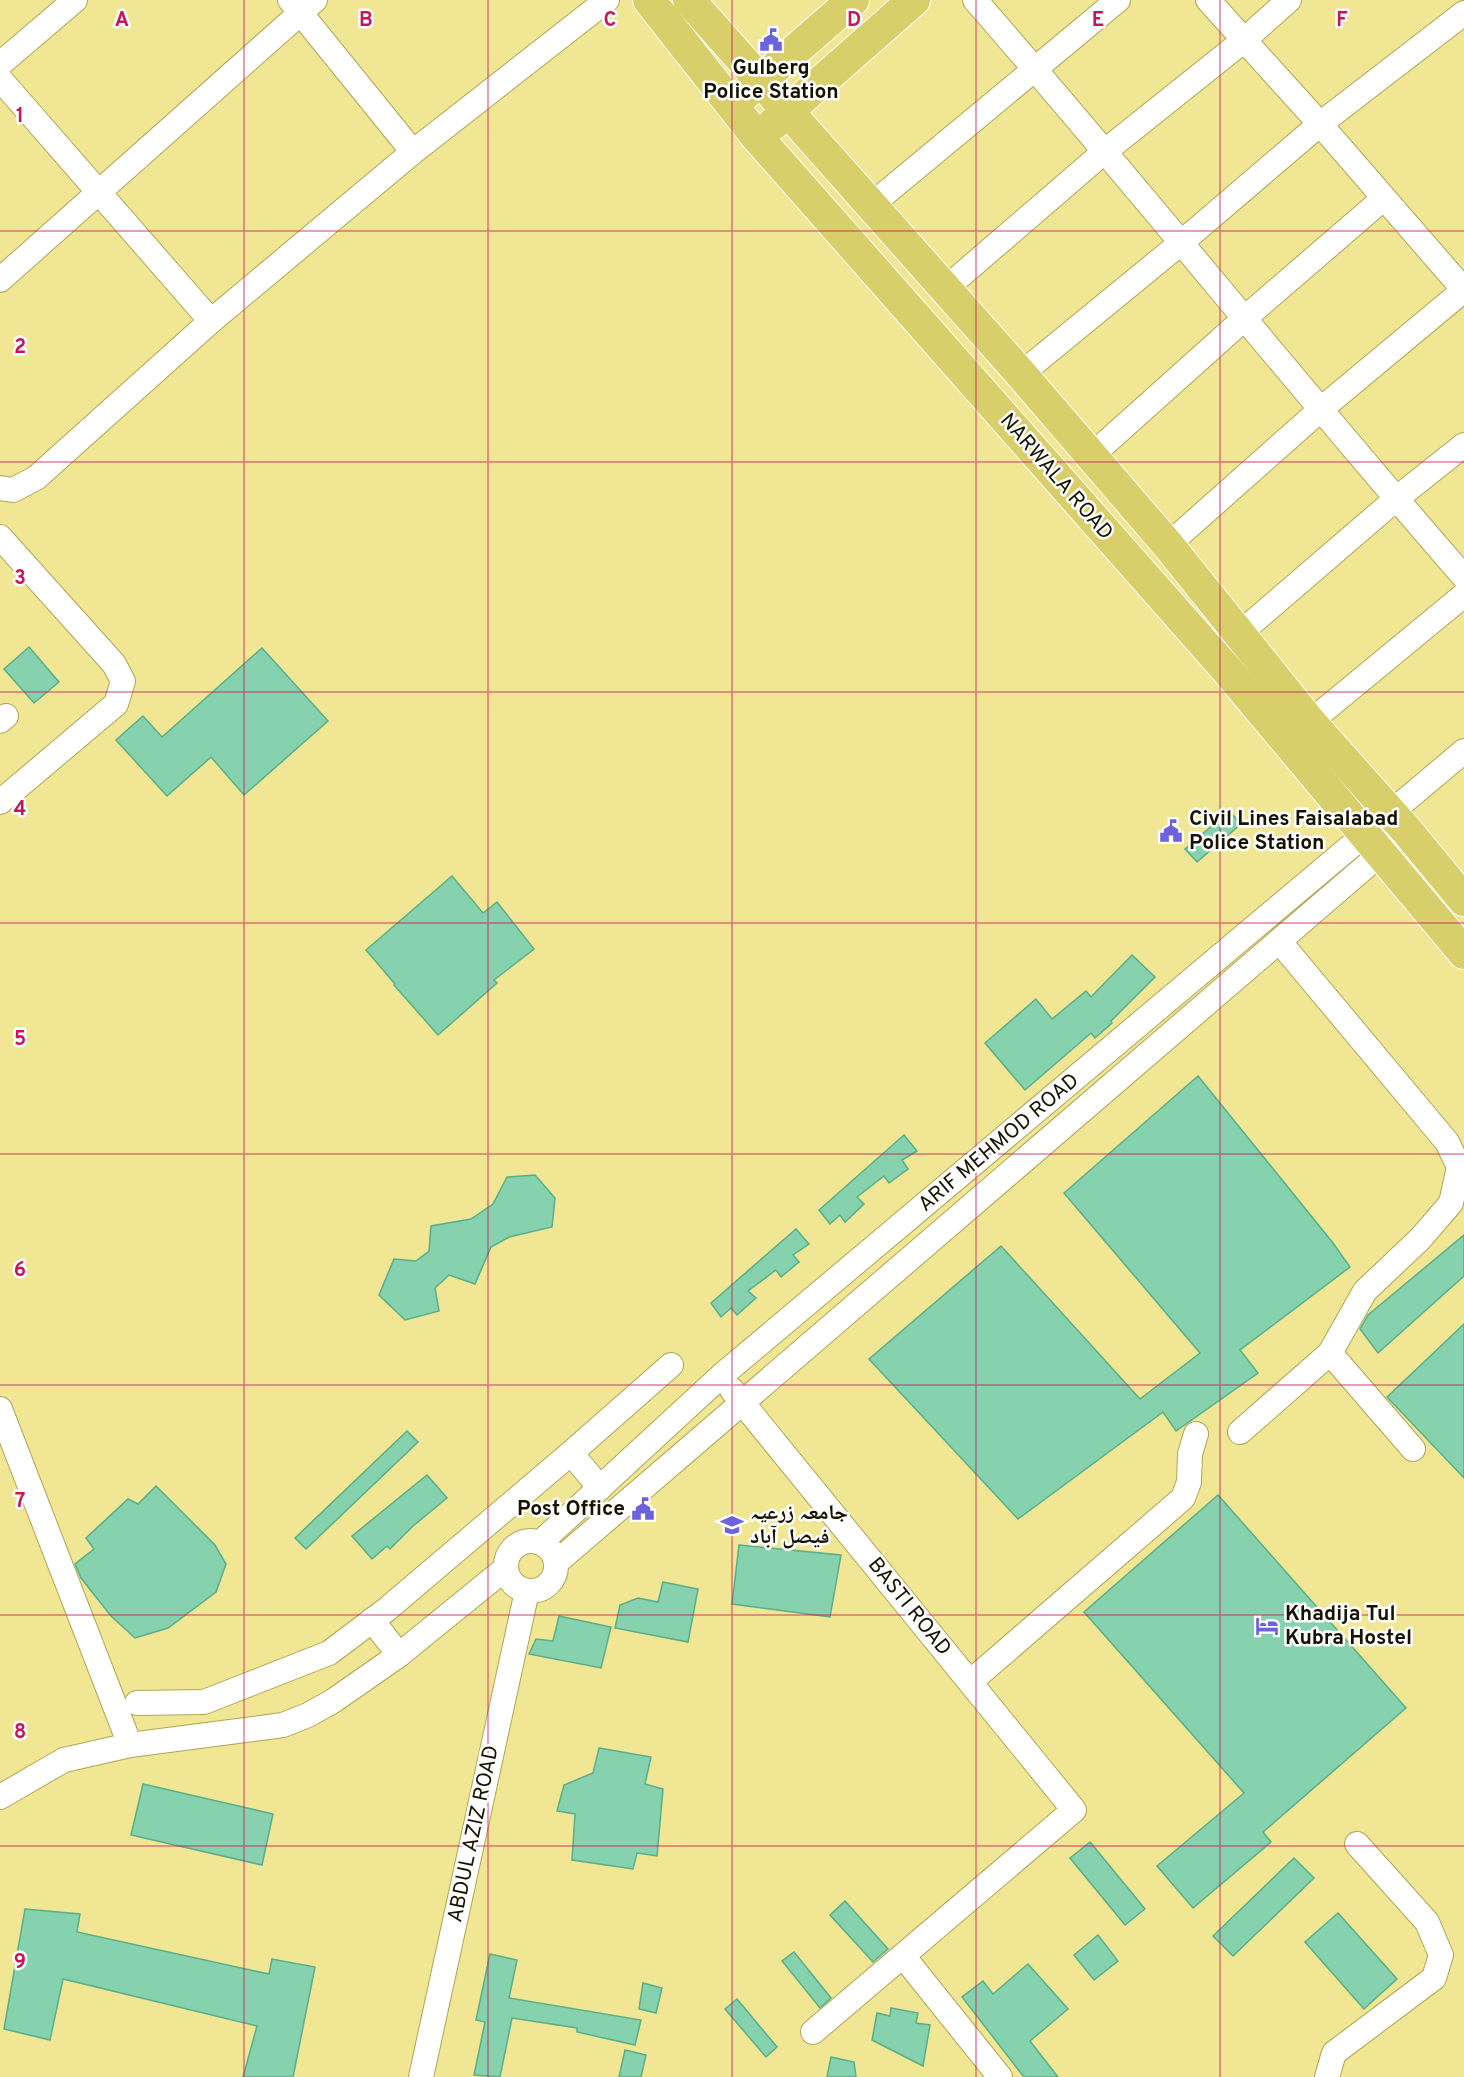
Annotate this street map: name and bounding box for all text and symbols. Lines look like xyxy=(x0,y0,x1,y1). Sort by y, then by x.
text: A xyxy=(115,8,129,34)
text: B xyxy=(359,8,373,34)
text: C xyxy=(604,8,616,34)
text: D xyxy=(847,8,861,34)
text: E xyxy=(1092,8,1104,34)
text: F xyxy=(1336,8,1348,34)
public building icon: Gulberg Police Station xyxy=(758,27,784,53)
place label: Gulberg Police Station xyxy=(703,55,839,106)
text: 1 xyxy=(16,104,24,130)
text: 2 xyxy=(14,335,26,361)
street label: NARWALA ROAD xyxy=(993,408,1119,546)
text: 3 xyxy=(14,566,26,592)
text: 4 xyxy=(14,797,26,823)
place label: Civil Lines Faisalabad Police Station xyxy=(1189,806,1399,857)
public building icon: Civil Lines Faisalabad Police Station xyxy=(1158,818,1184,844)
text: 5 xyxy=(14,1027,26,1053)
street label: ARIF MEHMOD ROAD xyxy=(913,1068,1085,1218)
text: 6 xyxy=(14,1258,26,1284)
text: 7 xyxy=(15,1489,25,1515)
place label: Post Office xyxy=(517,1496,625,1523)
public building icon: Post Office xyxy=(630,1496,656,1522)
place label: جامعہ زرعیہ فیصل آباد xyxy=(750,1500,848,1551)
school or university icon: جامعہ زرعیہ فیصل آباد xyxy=(719,1512,745,1538)
street label: BASTI ROAD xyxy=(861,1552,957,1662)
place label: Khadija Tul Kubra Hostel xyxy=(1285,1601,1412,1652)
hotel icon: Khadija Tul Kubra Hostel xyxy=(1254,1613,1280,1639)
text: 8 xyxy=(14,1720,26,1746)
street label: ABDUL AZIZ ROAD xyxy=(442,1743,506,1925)
text: 9 xyxy=(14,1950,26,1976)

